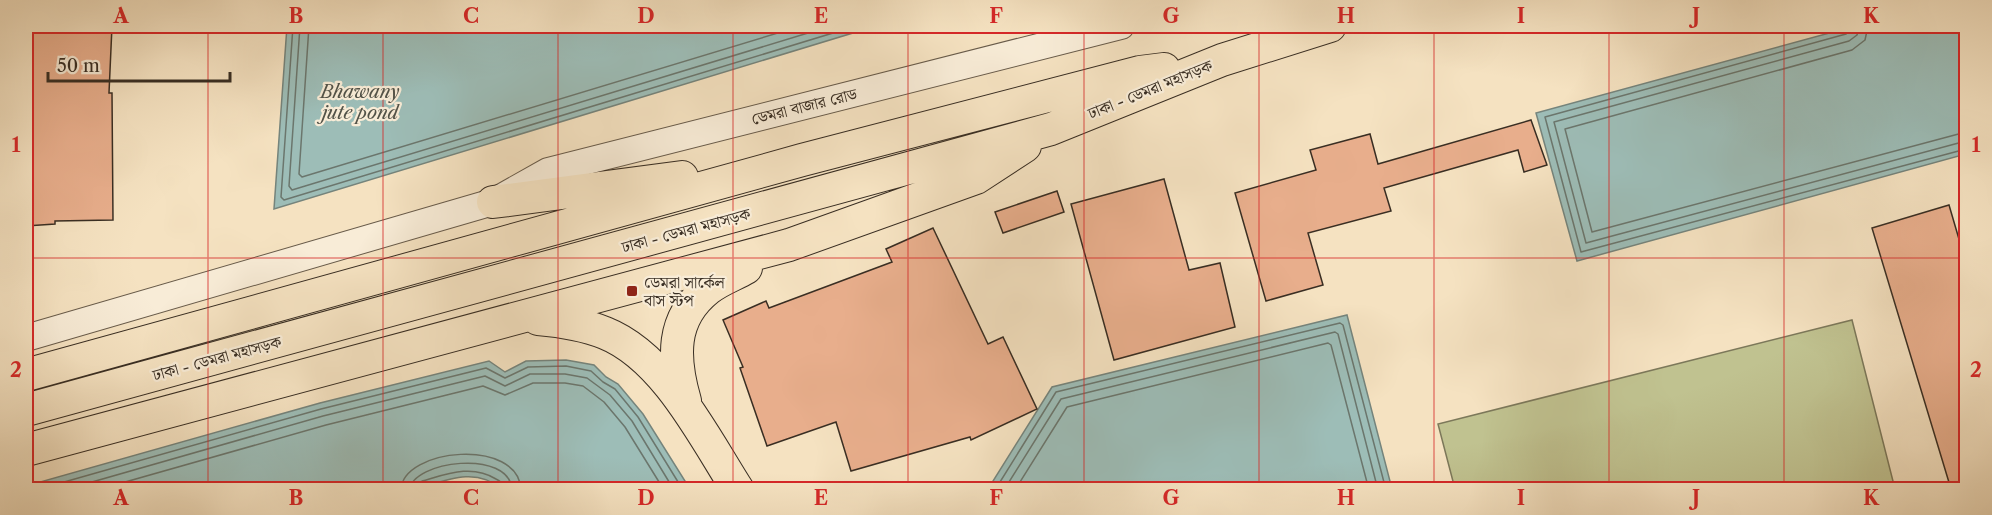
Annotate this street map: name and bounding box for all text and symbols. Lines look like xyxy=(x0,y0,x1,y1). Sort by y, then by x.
text: A xyxy=(112,4,129,28)
text: B xyxy=(289,4,304,28)
text: C xyxy=(463,4,479,28)
text: D xyxy=(637,4,655,28)
text: E xyxy=(814,4,828,28)
text: F xyxy=(989,4,1003,28)
text: G xyxy=(1163,4,1180,28)
text: H xyxy=(1337,4,1355,28)
text: I xyxy=(1517,4,1525,28)
text: J xyxy=(1688,4,1700,28)
text: K xyxy=(1863,4,1880,28)
scale bar xyxy=(48,45,230,83)
text: 50 m xyxy=(57,55,100,77)
street label: ঢাকা - ডেমরা মহাসড়ক xyxy=(1084,55,1216,123)
water label: Bhawany jute pond xyxy=(317,81,401,124)
street label: ডেমরা বাজার রোড xyxy=(749,83,860,129)
text: 1 xyxy=(12,133,21,157)
text: 1 xyxy=(1972,133,1981,157)
street label: ঢাকা - ডেমরা মহাসড়ক xyxy=(618,203,753,257)
place label: ডেমরা সার্কেল বাস স্টপ xyxy=(643,272,726,310)
marker: ডেমরা সার্কেল বাস স্টপ xyxy=(625,284,639,298)
street label: ঢাকা - ডেমরা মহাসড়ক xyxy=(149,331,284,385)
text: 2 xyxy=(10,358,22,382)
text: 2 xyxy=(1970,358,1982,382)
text: A xyxy=(112,486,129,510)
text: B xyxy=(289,486,304,510)
text: C xyxy=(463,486,479,510)
text: D xyxy=(637,486,655,510)
text: E xyxy=(814,486,828,510)
text: F xyxy=(989,486,1003,510)
text: G xyxy=(1163,486,1180,510)
text: H xyxy=(1337,486,1355,510)
text: I xyxy=(1517,486,1525,510)
text: J xyxy=(1688,486,1700,510)
text: K xyxy=(1863,486,1880,510)

